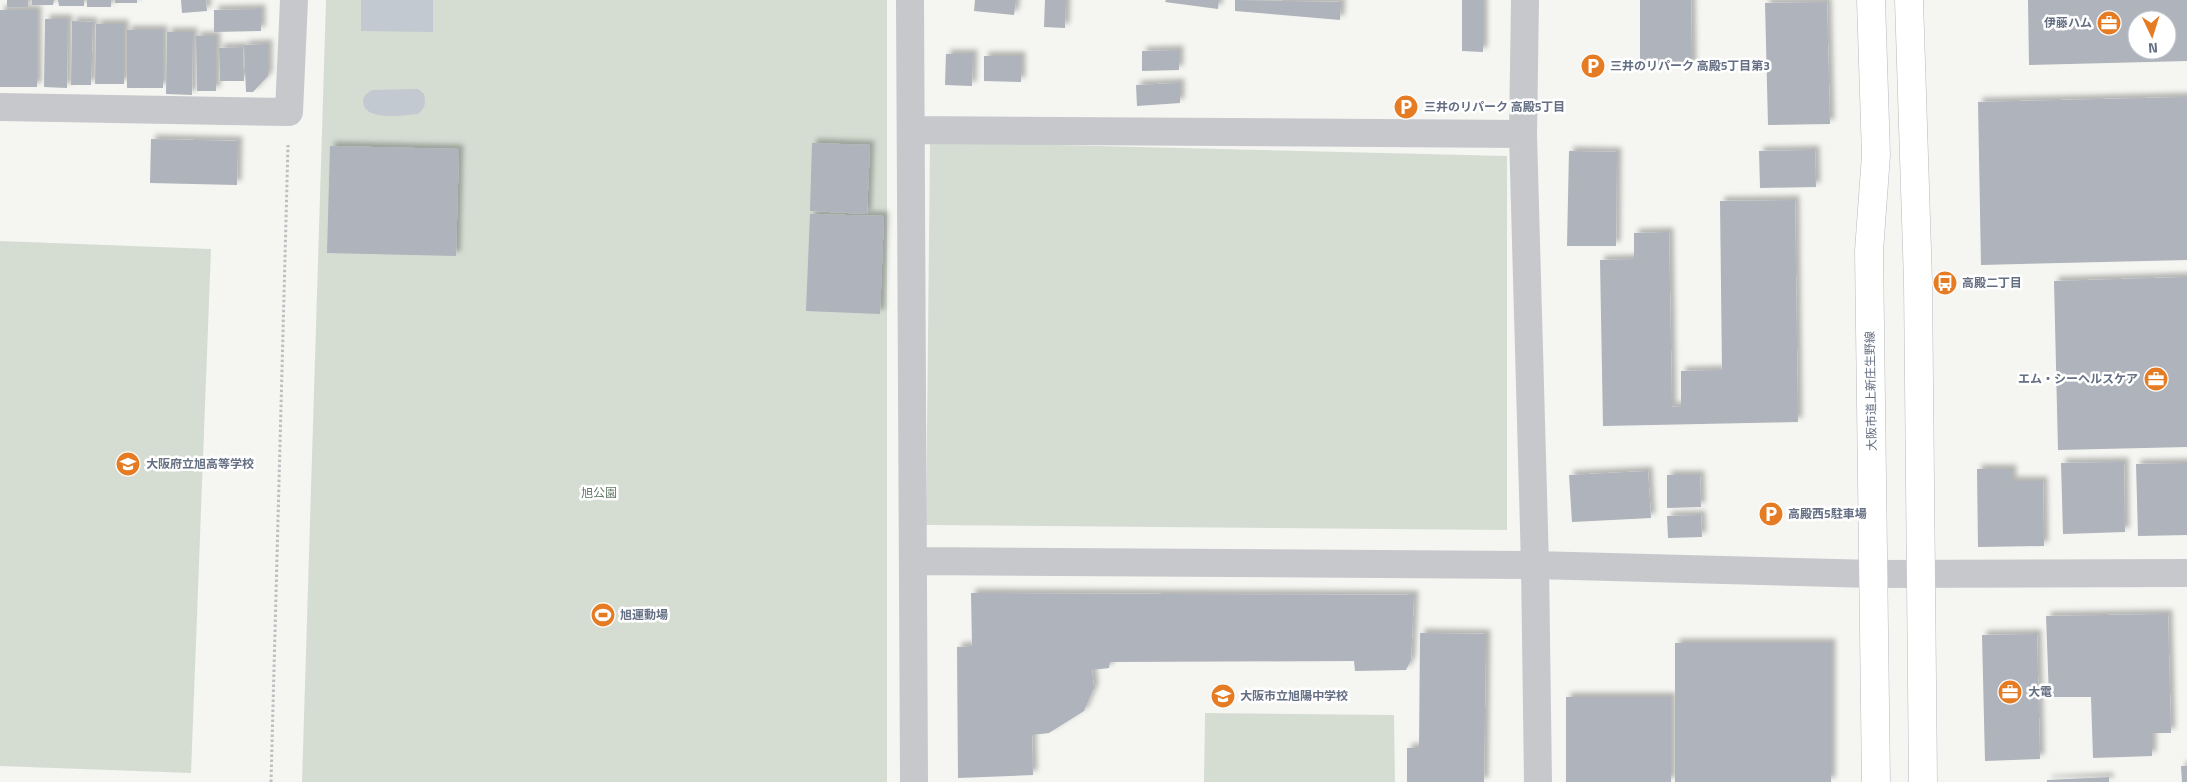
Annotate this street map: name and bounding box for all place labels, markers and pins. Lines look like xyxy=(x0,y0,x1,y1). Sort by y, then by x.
office icon: 伊藤ハム xyxy=(2096,10,2122,36)
place label: 伊藤ハム xyxy=(2044,13,2092,32)
parking icon: 三井のリパーク 高殿5丁目第3 xyxy=(1580,53,1606,79)
place label: 三井のリパーク 高殿5丁目第3 xyxy=(1610,56,1770,75)
parking icon: 三井のリパーク 高殿5丁目 xyxy=(1393,94,1419,120)
place label: 三井のリパーク 高殿5丁目 xyxy=(1424,97,1565,116)
bus stop icon: 高殿二丁目 xyxy=(1932,270,1958,296)
place label: 高殿二丁目 xyxy=(1962,273,2022,292)
office icon: エム・シーヘルスケア xyxy=(2143,366,2169,392)
place label: エム・シーヘルスケア xyxy=(2018,369,2138,388)
school or university icon: 大阪府立旭高等学校 xyxy=(115,451,141,477)
place label: 大阪府立旭高等学校 xyxy=(146,454,254,473)
parking icon: 高殿西5駐車場 xyxy=(1758,501,1784,527)
place label: 高殿西5駐車場 xyxy=(1788,504,1867,523)
sports icon: 旭運動場 xyxy=(590,602,616,628)
place label: 旭運動場 xyxy=(620,605,668,624)
office icon: 大電 xyxy=(1997,679,2023,705)
place label: 大電 xyxy=(2028,682,2052,701)
school or university icon: 大阪市立旭陽中学校 xyxy=(1210,683,1236,709)
place label: 大阪市立旭陽中学校 xyxy=(1240,686,1348,705)

